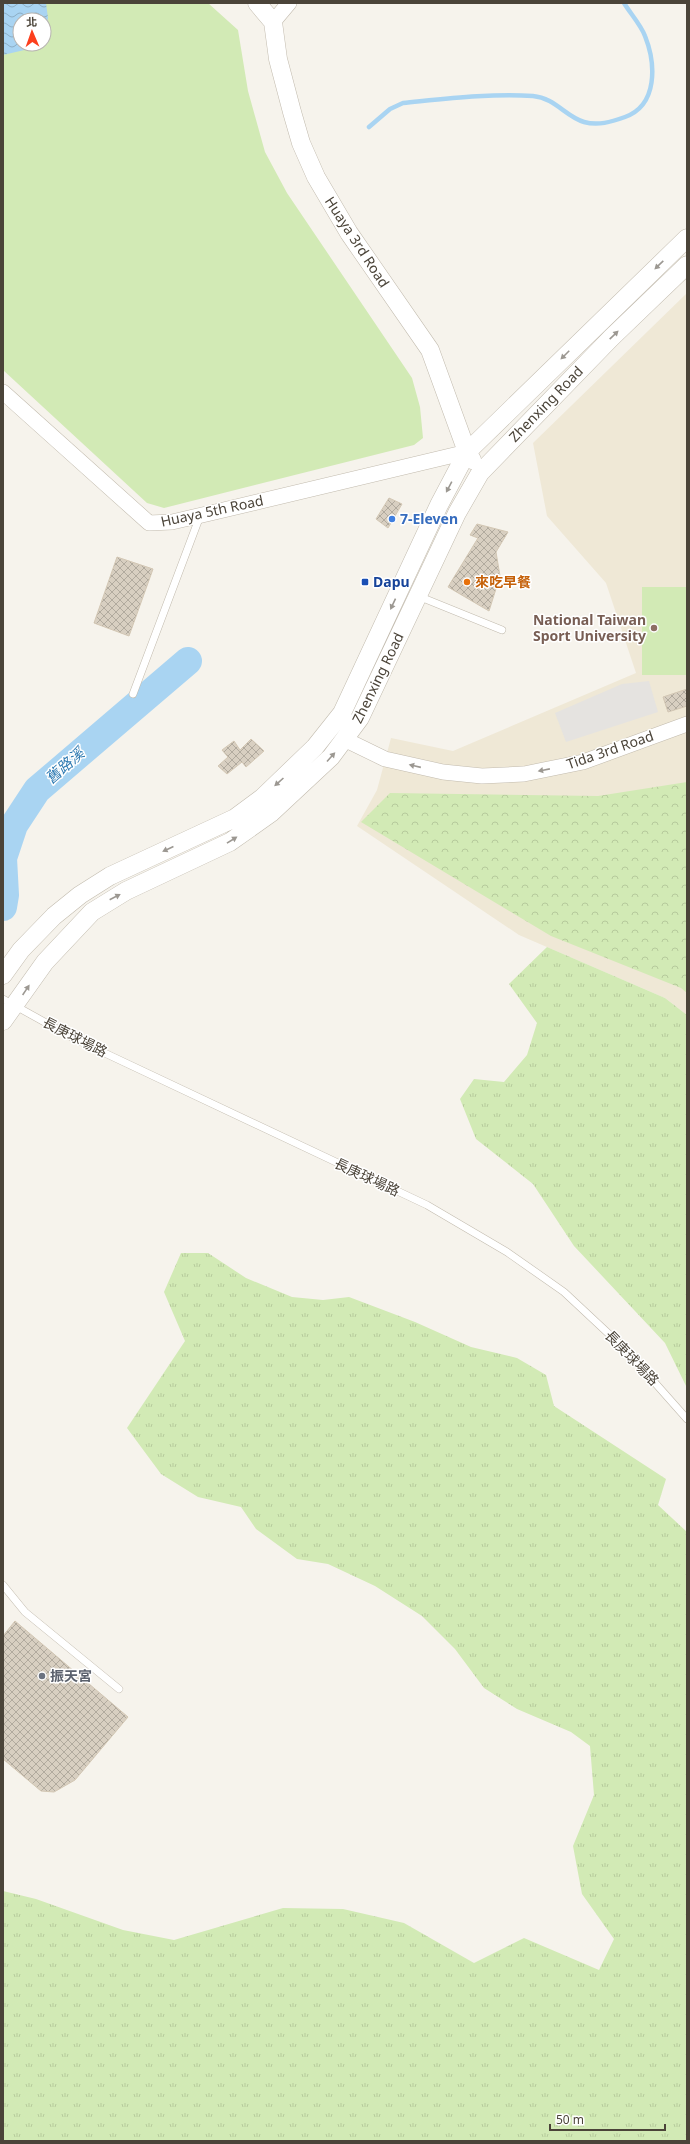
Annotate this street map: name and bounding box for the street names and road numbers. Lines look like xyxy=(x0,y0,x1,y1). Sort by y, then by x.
street label: Huaya 3rd Road xyxy=(321,193,394,291)
street label: Zhenxing Road xyxy=(504,362,587,446)
street label: Huaya 5th Road xyxy=(159,490,265,531)
street label: Zhenxing Road xyxy=(347,629,408,726)
street label: Tida 3rd Road xyxy=(564,726,656,773)
street label: 長庚球場路 xyxy=(40,1012,111,1061)
street label: 長庚球場路 xyxy=(331,1153,403,1200)
street label: 長庚球場路 xyxy=(601,1326,664,1389)

